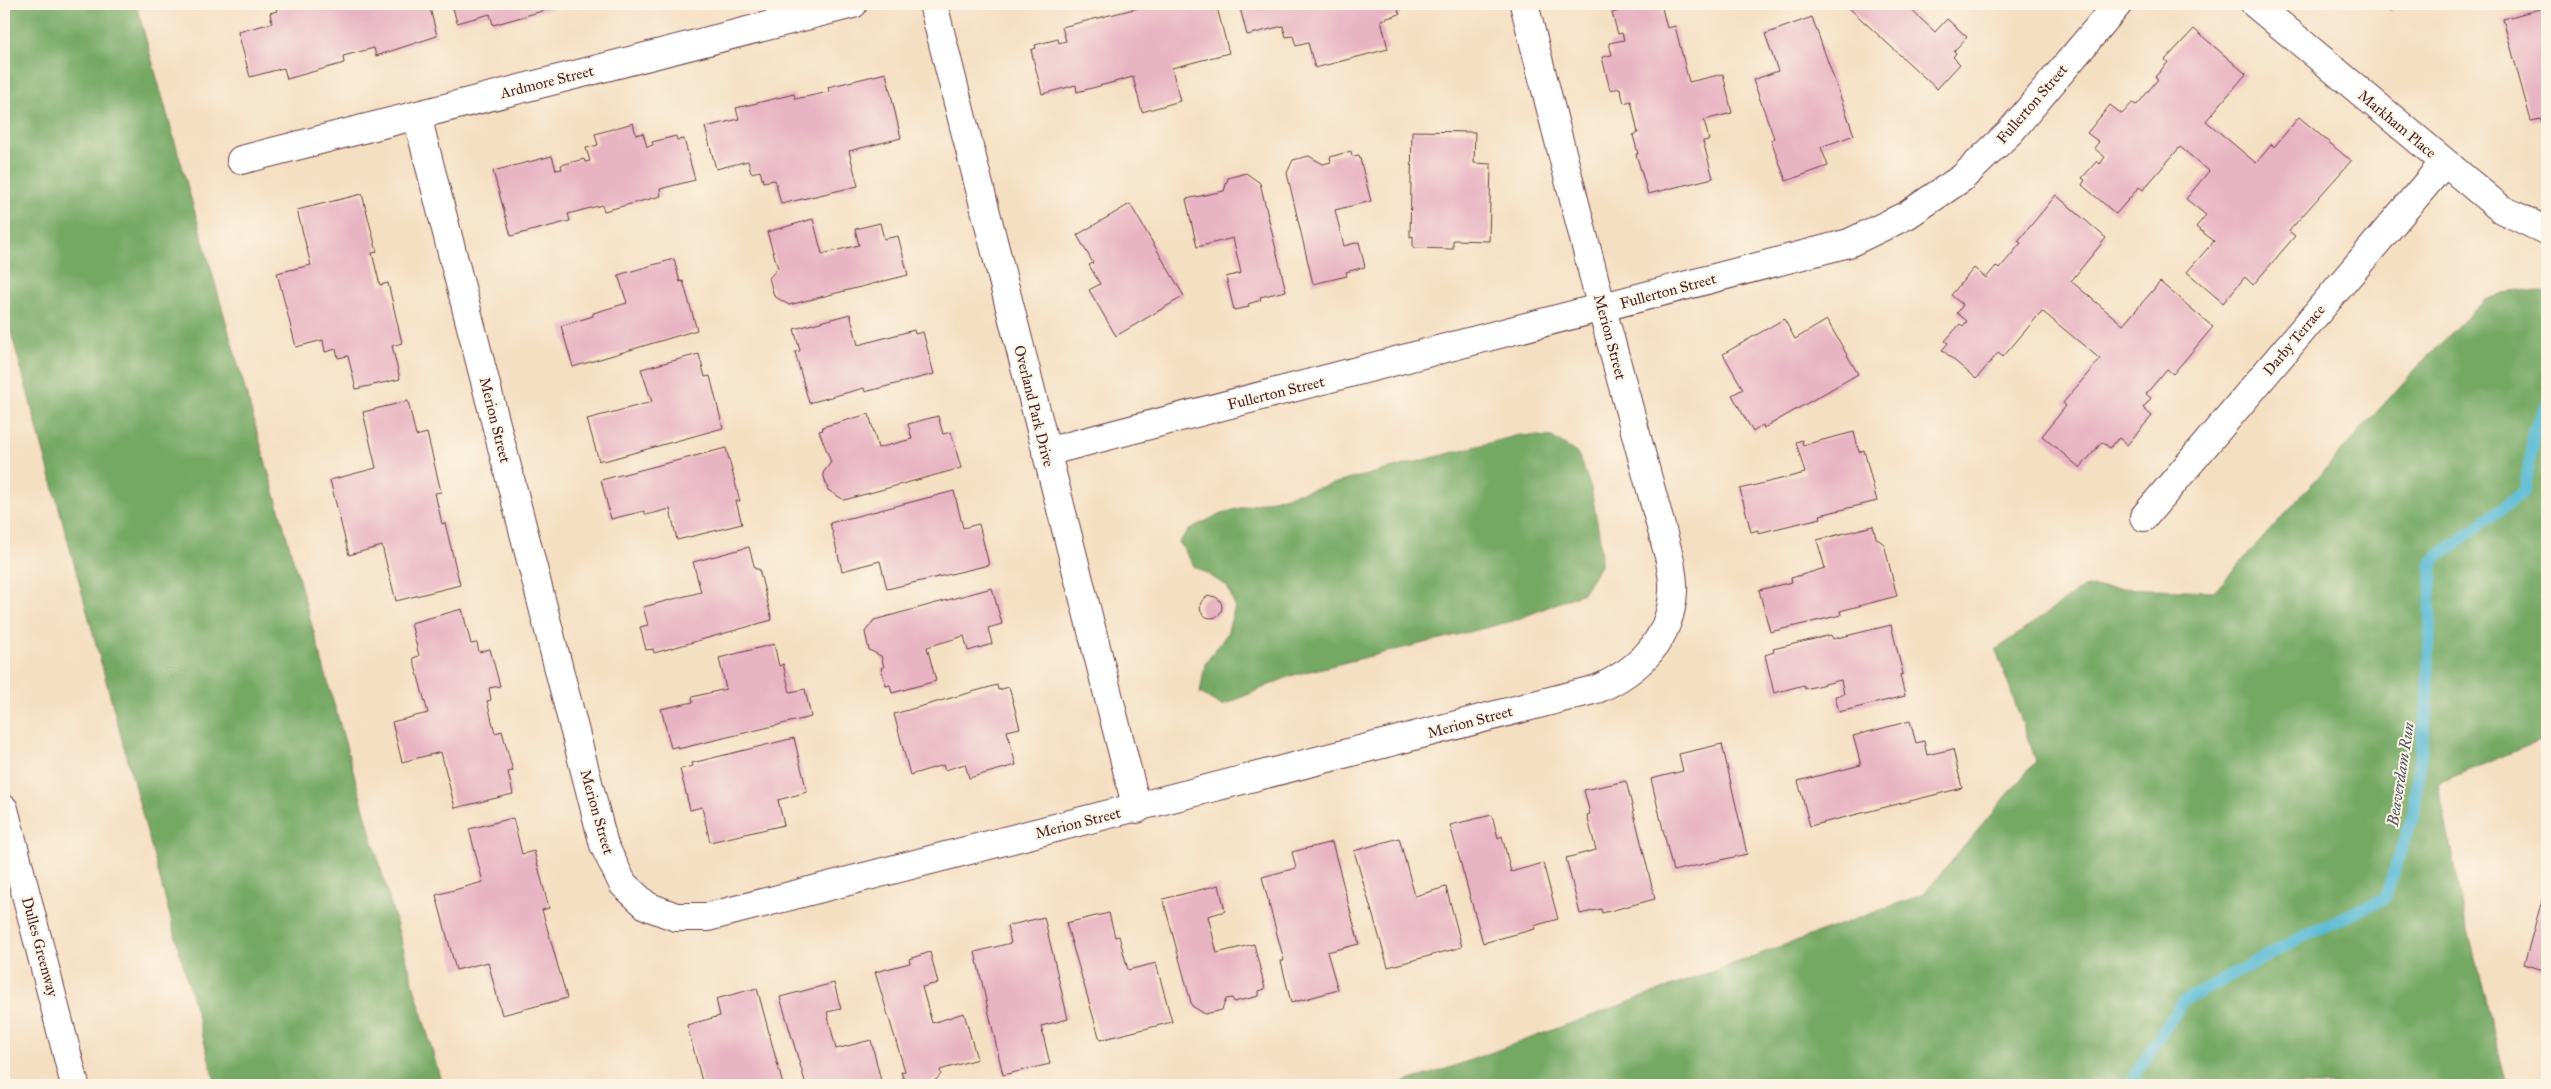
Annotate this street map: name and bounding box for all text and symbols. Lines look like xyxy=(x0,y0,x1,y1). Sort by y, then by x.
street label: Fullerton Street xyxy=(1993,60,2072,147)
street label: Ardmore Street xyxy=(497,62,596,103)
street label: Markham Place xyxy=(2354,86,2440,162)
street label: Fullerton Street xyxy=(1618,269,1719,313)
street label: Merion Street xyxy=(1590,292,1630,382)
street label: Darby Terrace xyxy=(2259,301,2329,379)
street label: Overland Park Drive xyxy=(1010,343,1058,469)
street label: Fullerton Street xyxy=(1226,372,1327,414)
street label: Merion Street xyxy=(476,375,514,465)
street label: Merion Street xyxy=(1425,702,1515,742)
water label: Beaverdam Run xyxy=(2383,720,2418,828)
street label: Merion Street xyxy=(576,767,618,857)
street label: Merion Street xyxy=(1033,804,1123,842)
street label: Dulles Greenway xyxy=(18,895,62,1000)

